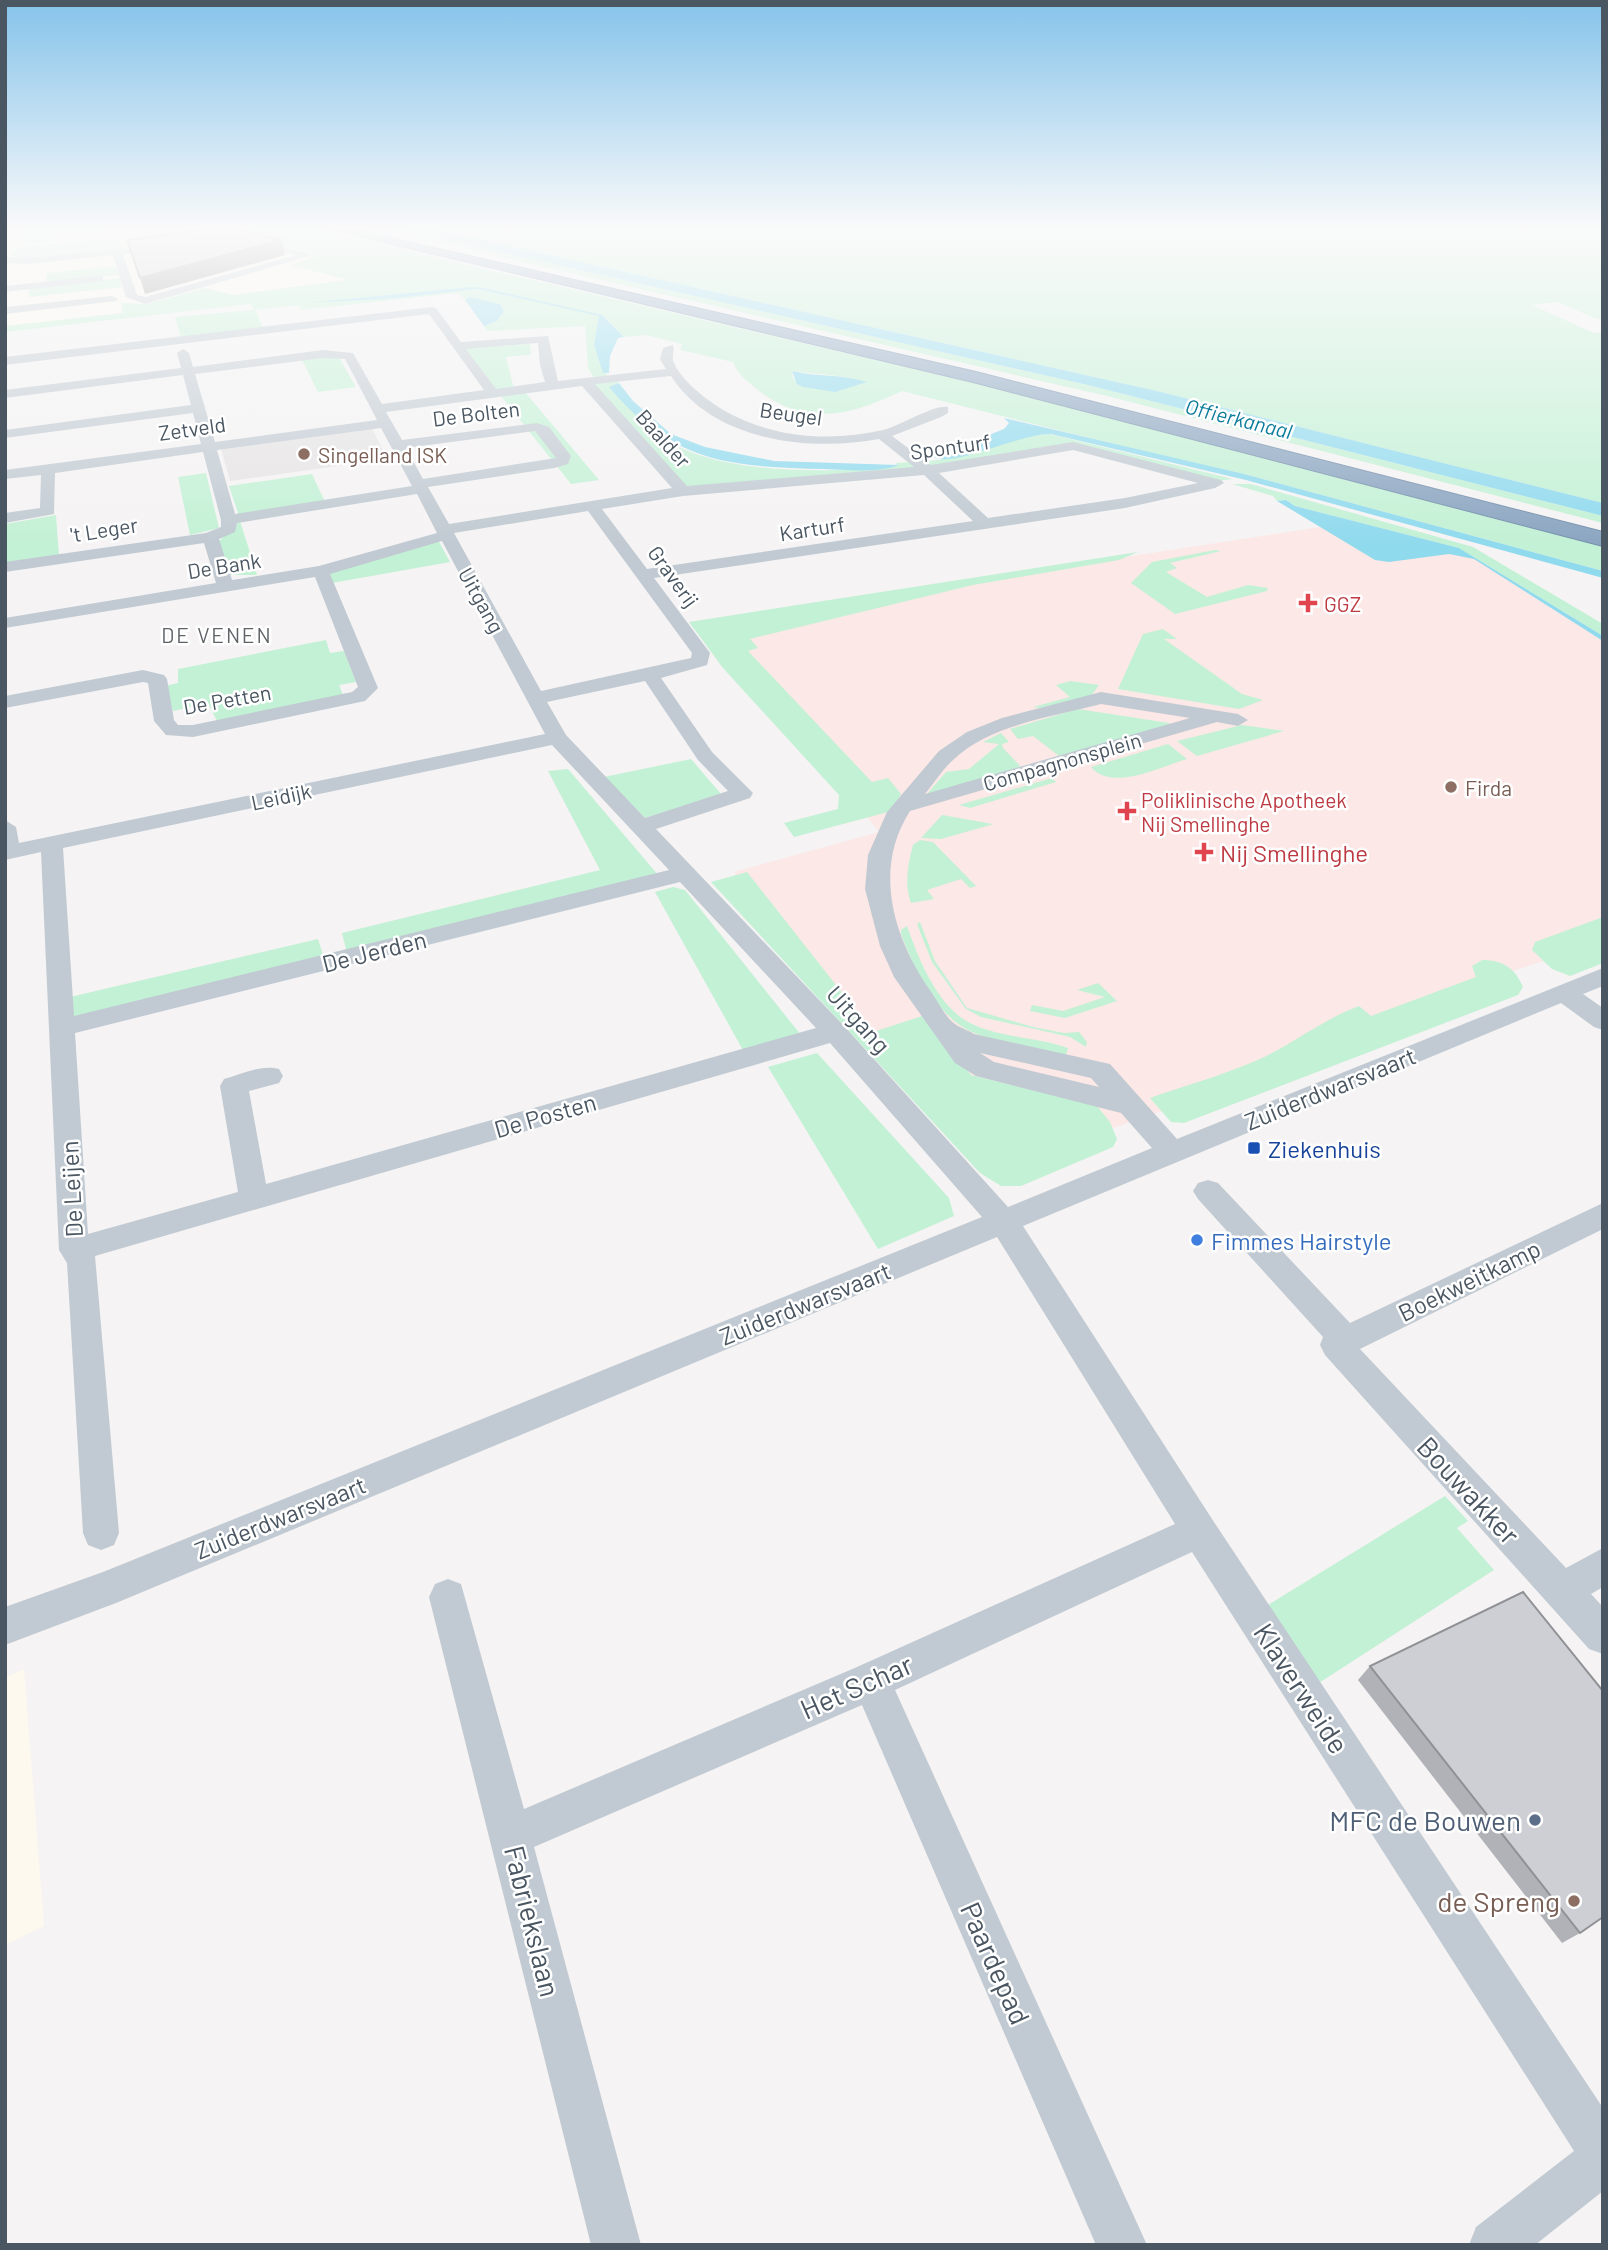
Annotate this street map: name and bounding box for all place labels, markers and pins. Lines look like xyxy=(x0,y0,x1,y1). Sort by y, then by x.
place label: Singelland ISK xyxy=(318,442,447,467)
marker: Singelland ISK xyxy=(296,446,312,462)
place label: GGZ xyxy=(1324,591,1361,616)
marker: GGZ xyxy=(1298,593,1318,613)
place label: Firda xyxy=(1465,775,1512,800)
marker: Firda xyxy=(1443,779,1459,795)
place label: Poliklinische Apotheek Nij Smellinghe xyxy=(1141,787,1347,836)
marker: Poliklinische Apotheek Nij Smellinghe xyxy=(1119,803,1135,819)
place label: Nij Smellinghe xyxy=(1220,838,1368,867)
marker: Nij Smellinghe xyxy=(1194,842,1214,862)
place label: Ziekenhuis xyxy=(1268,1134,1381,1163)
marker: Ziekenhuis xyxy=(1246,1140,1262,1156)
place label: Fimmes Hairstyle xyxy=(1211,1226,1392,1255)
marker: Fimmes Hairstyle xyxy=(1189,1232,1205,1248)
place label: MFC de Bouwen xyxy=(1329,1803,1521,1837)
marker: MFC de Bouwen xyxy=(1527,1812,1543,1828)
place label: de Spreng xyxy=(1437,1884,1560,1918)
marker: de Spreng xyxy=(1566,1893,1582,1909)

